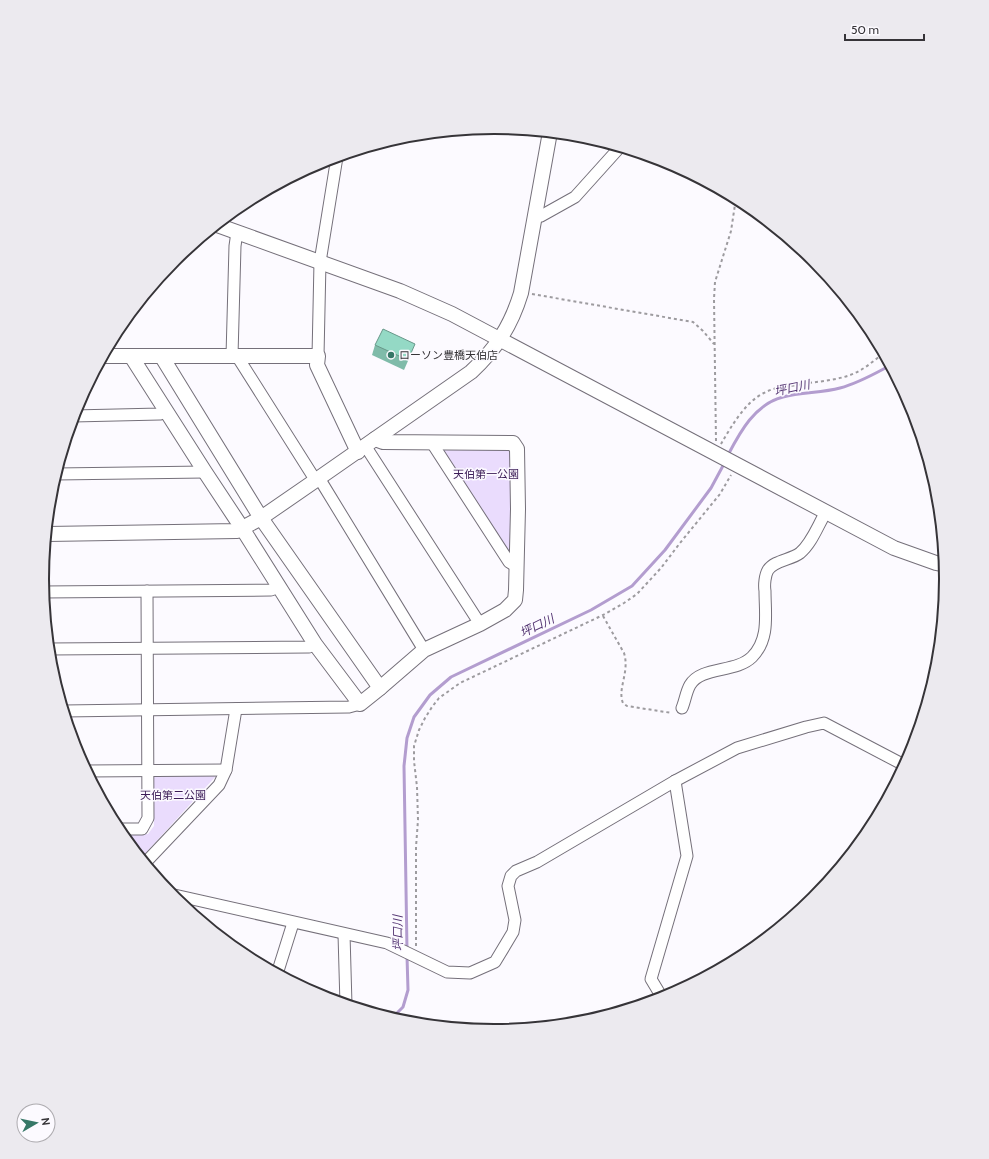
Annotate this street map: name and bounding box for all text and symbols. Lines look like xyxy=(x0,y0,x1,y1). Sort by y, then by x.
scale bar xyxy=(845,16,924,42)
text: 50 m xyxy=(851,22,879,37)
place label: ローソン豊橋天伯店 xyxy=(399,348,498,362)
marker: ローソン豊橋天伯店 xyxy=(386,350,396,360)
water label: 坪口川 xyxy=(773,376,813,399)
park label: 天伯第一公園 xyxy=(453,467,519,481)
water label: 坪口川 xyxy=(517,610,558,640)
park label: 天伯第二公園 xyxy=(140,788,206,802)
water label: 坪口川 xyxy=(390,913,405,951)
north arrow xyxy=(16,1103,56,1143)
text: N xyxy=(38,1116,53,1126)

